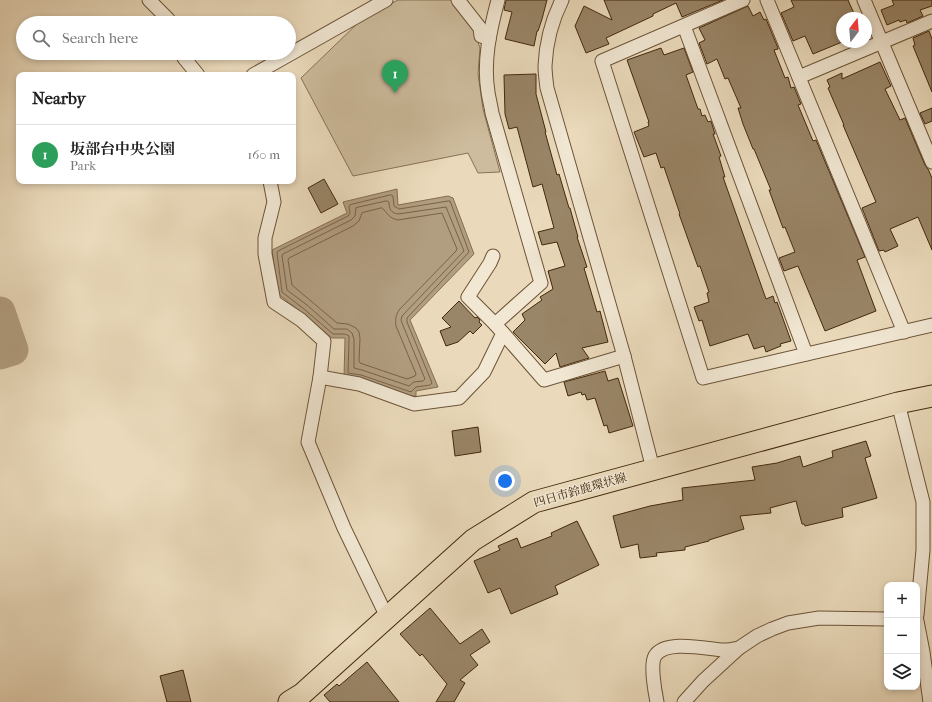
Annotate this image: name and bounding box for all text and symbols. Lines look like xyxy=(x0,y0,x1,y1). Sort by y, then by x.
north arrow xyxy=(836,12,872,48)
search box xyxy=(16,16,296,60)
icon: search xyxy=(30,27,52,49)
text: Search here xyxy=(62,29,138,47)
pin: 1 xyxy=(382,60,408,93)
text: Nearby xyxy=(32,88,86,108)
text: 坂部台中央公園 xyxy=(70,140,175,158)
text: 1 xyxy=(43,147,47,162)
text: 160 m xyxy=(248,147,280,162)
text: Park xyxy=(70,158,96,173)
street label: 四日市鈴鹿環状線 xyxy=(532,470,628,510)
your location xyxy=(495,471,515,491)
map controls xyxy=(884,582,920,690)
button: + xyxy=(884,582,920,618)
button: − xyxy=(884,618,920,654)
button: layers xyxy=(884,654,920,690)

